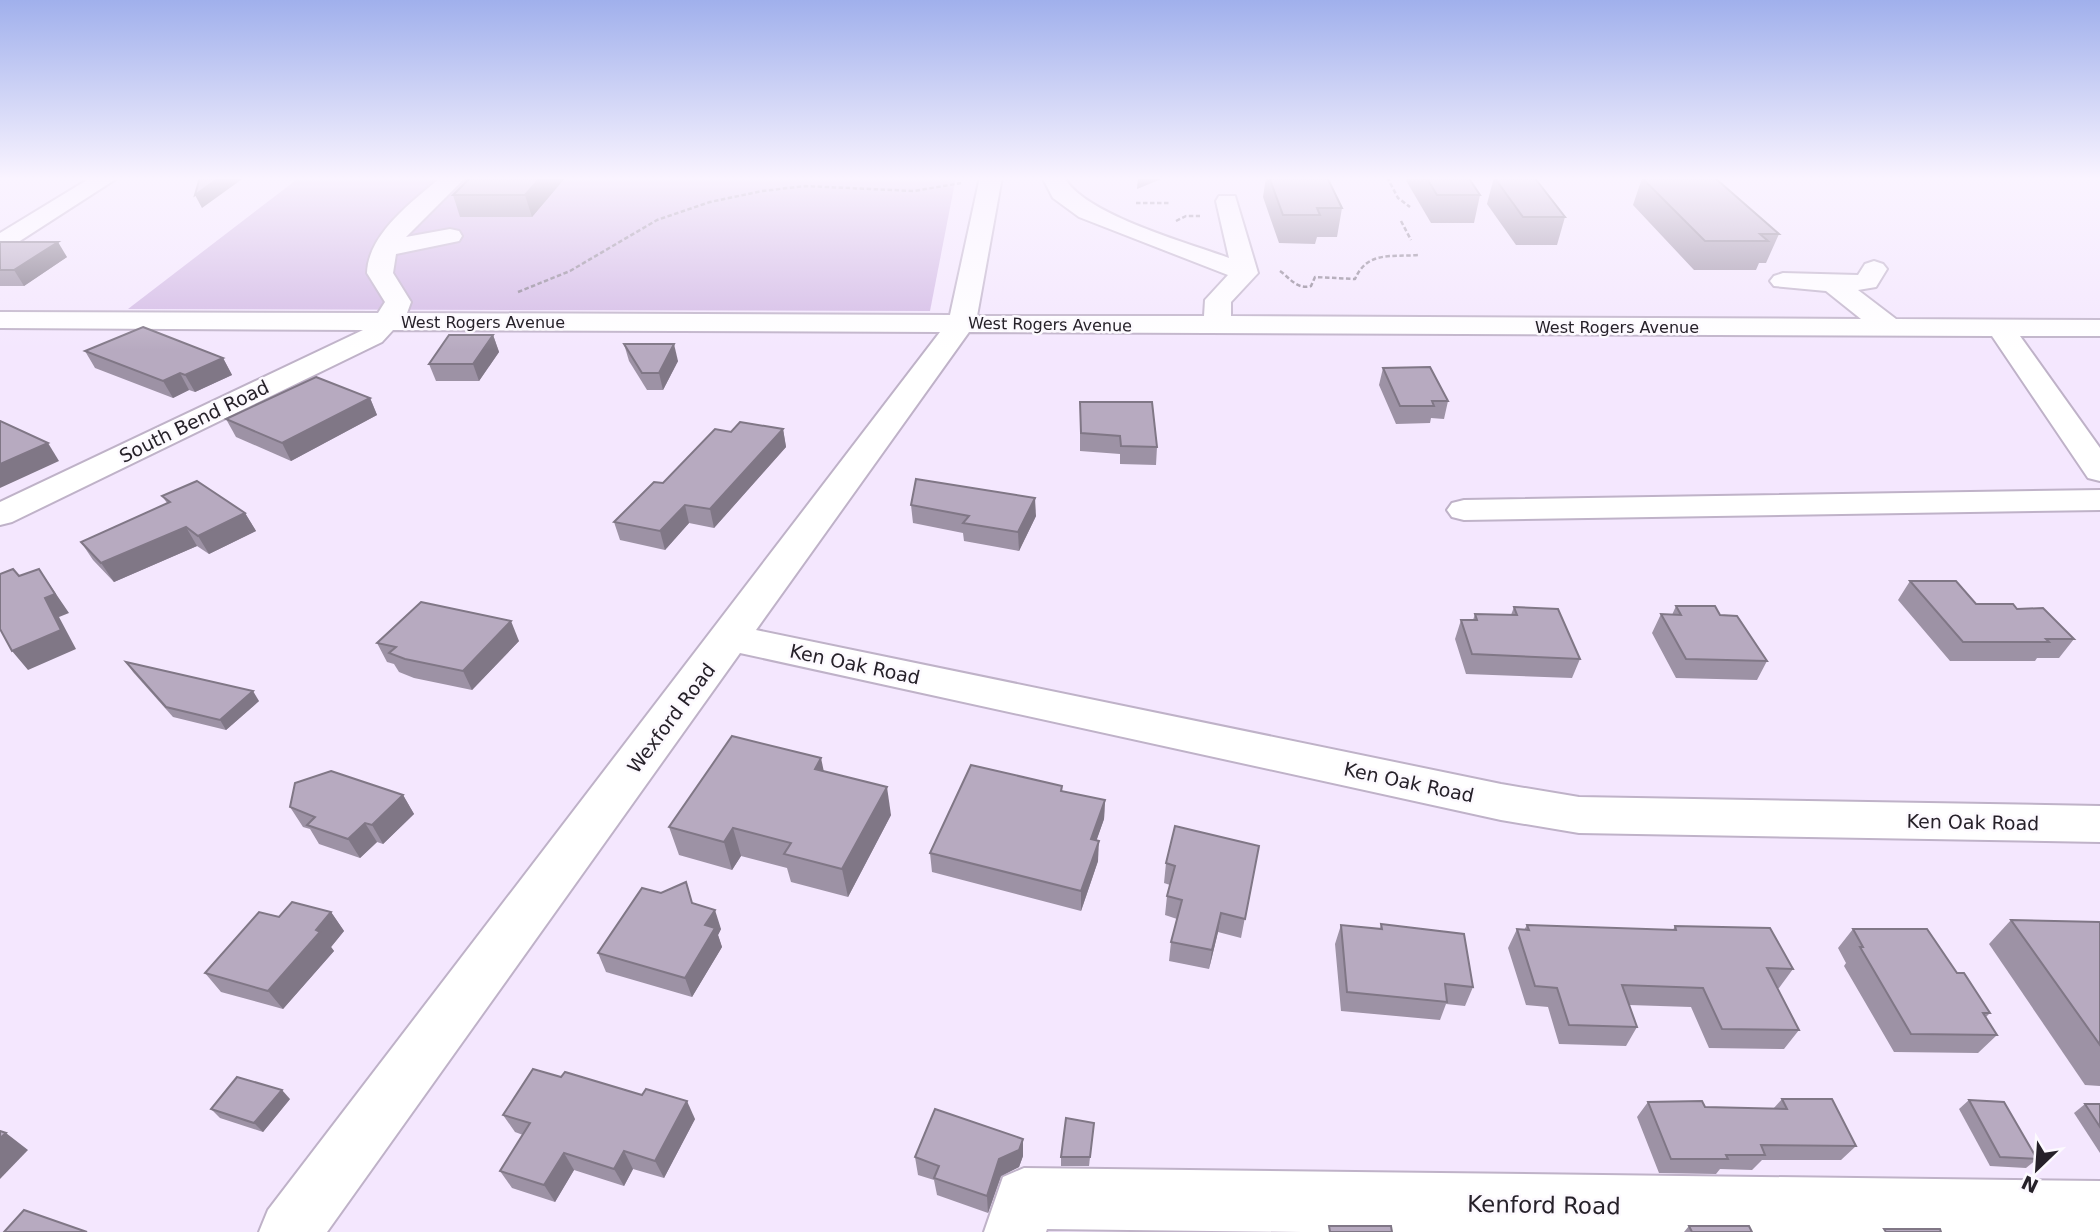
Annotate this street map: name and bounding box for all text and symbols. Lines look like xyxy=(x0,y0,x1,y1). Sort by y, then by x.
street label: West Rogers Avenue xyxy=(401,313,565,332)
street label: West Rogers Avenue xyxy=(968,314,1132,335)
street label: West Rogers Avenue xyxy=(1535,318,1699,337)
street label: South Bend Road xyxy=(116,375,272,467)
street label: Ken Oak Road xyxy=(788,639,922,689)
street label: Wexford Road xyxy=(623,659,719,777)
street label: Ken Oak Road xyxy=(1342,757,1476,807)
street label: Ken Oak Road xyxy=(1907,810,2039,834)
north arrow xyxy=(2002,1134,2072,1204)
text: N xyxy=(2018,1171,2042,1198)
street label: Kenford Road xyxy=(1467,1191,1621,1219)

